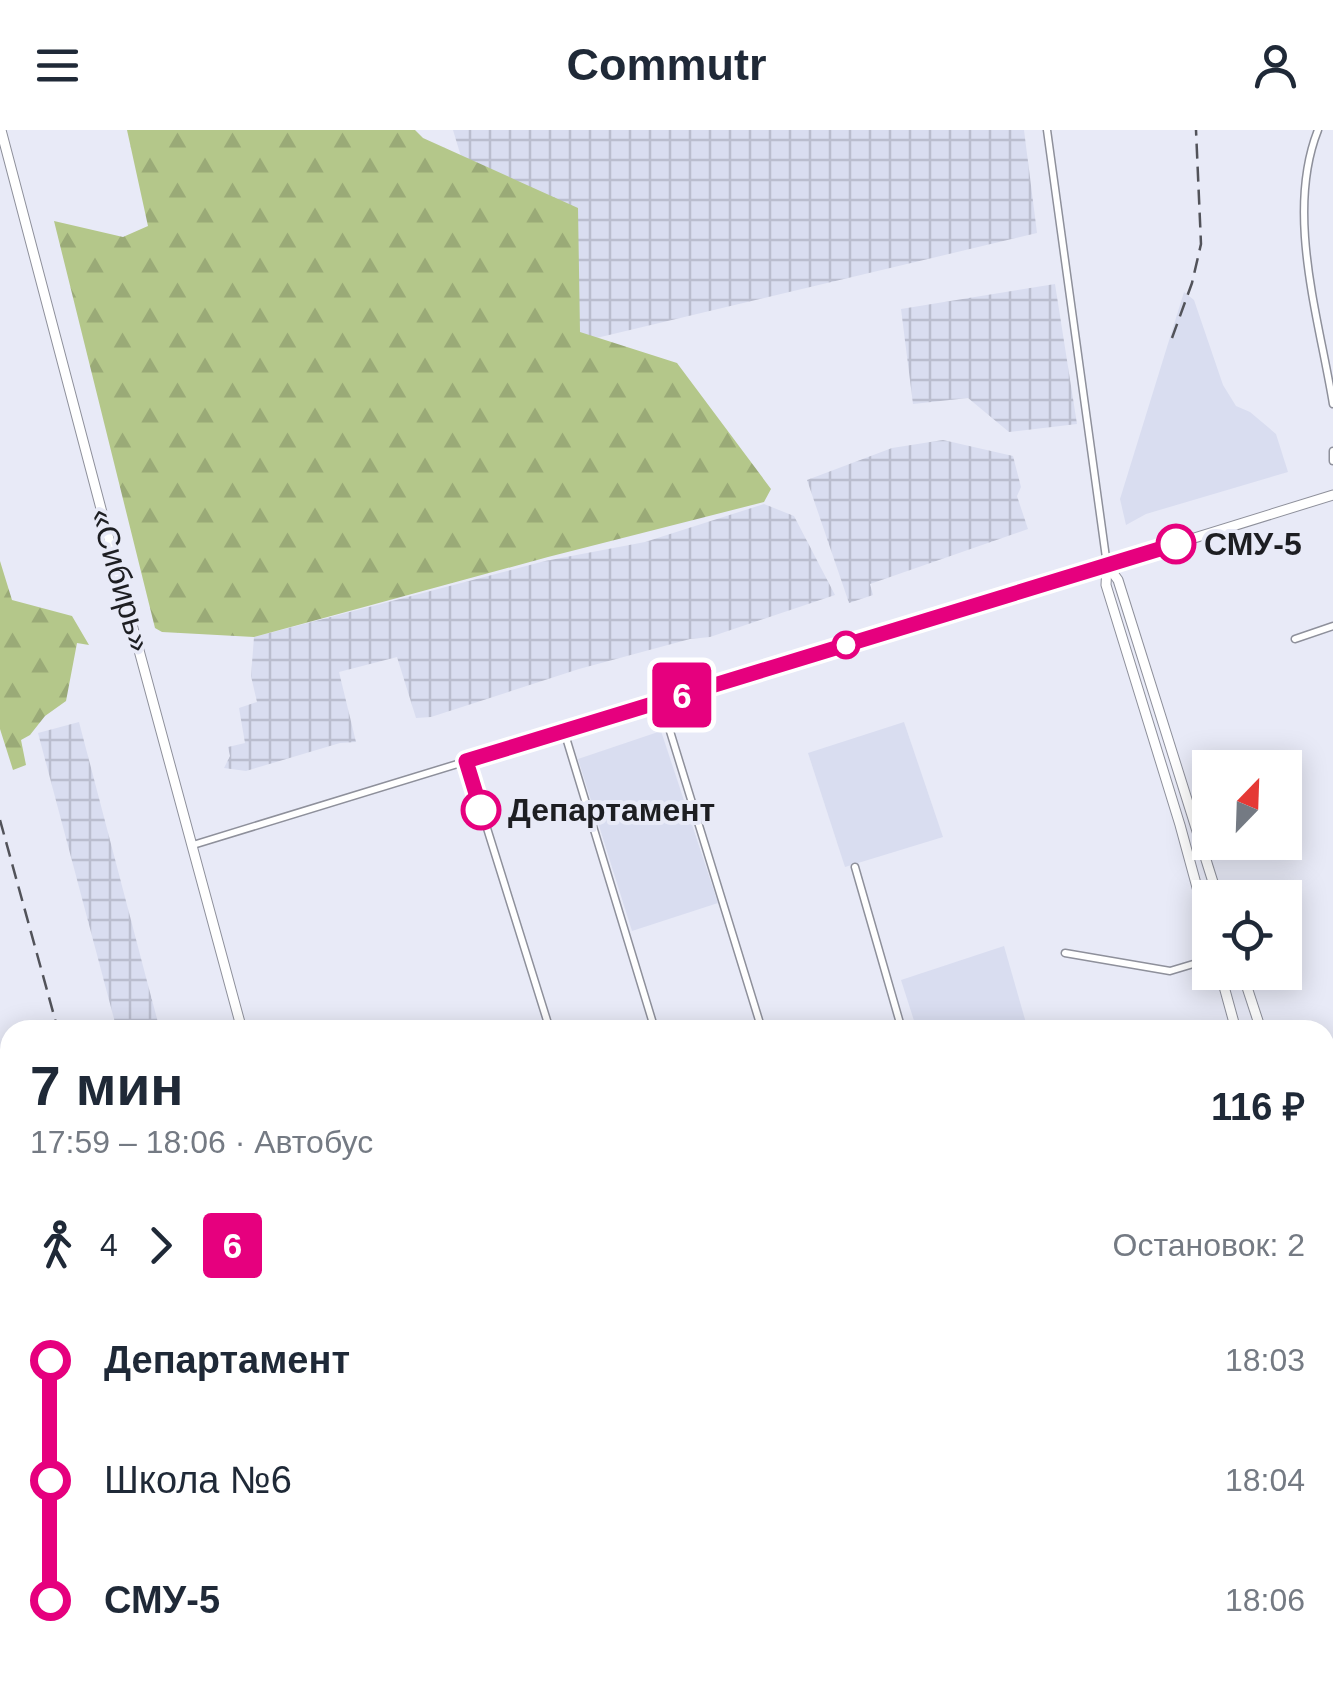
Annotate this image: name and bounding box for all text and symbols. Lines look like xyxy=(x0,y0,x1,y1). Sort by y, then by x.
icon: menu xyxy=(30,38,85,93)
icon: person xyxy=(1248,38,1303,93)
text: Commutr xyxy=(567,39,767,90)
street label: «Сибирь» xyxy=(83,504,159,656)
marker: СМУ-5 xyxy=(1157,525,1195,563)
place label: СМУ-5 xyxy=(1204,526,1302,562)
unlabelled marker xyxy=(833,632,859,658)
line badge: 6 xyxy=(650,662,714,728)
text: 6 xyxy=(672,676,692,715)
north arrow xyxy=(1192,750,1302,860)
map controls xyxy=(1192,750,1302,990)
marker: Департамент xyxy=(462,791,500,829)
place label: Департамент xyxy=(508,792,715,828)
button: locate xyxy=(1192,880,1302,990)
text: 7 мин xyxy=(30,1055,184,1117)
text: 116 ₽ xyxy=(1211,1086,1305,1128)
text: 17:59 – 18:06 · Автобус xyxy=(30,1124,373,1160)
icon: walk xyxy=(30,1218,85,1273)
icon: forward xyxy=(133,1218,188,1273)
text: 6 xyxy=(223,1226,242,1265)
text: 4 xyxy=(100,1227,118,1263)
text: Остановок: 2 xyxy=(1113,1227,1305,1263)
text: Департамент xyxy=(104,1339,350,1381)
text: 18:03 xyxy=(1225,1342,1305,1378)
text: Школа №6 xyxy=(104,1459,292,1501)
text: 18:04 xyxy=(1225,1462,1305,1498)
text: СМУ-5 xyxy=(104,1579,220,1621)
text: 18:06 xyxy=(1225,1582,1305,1618)

